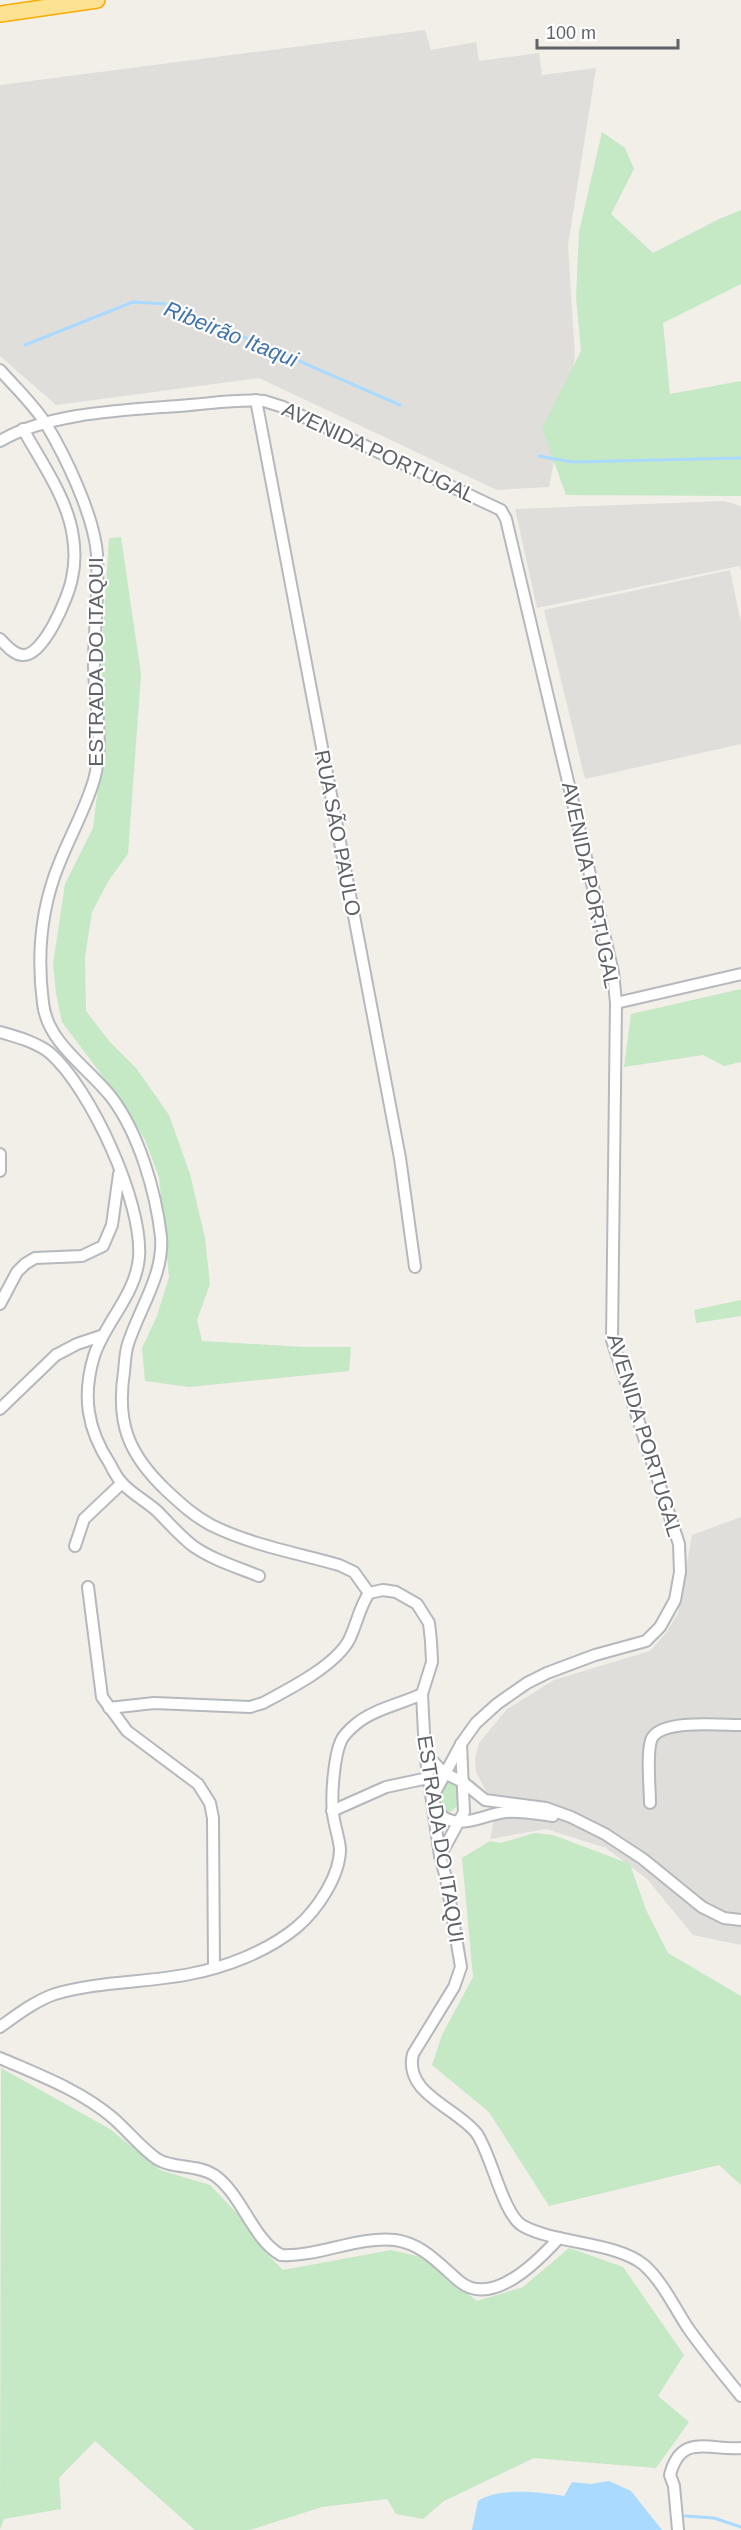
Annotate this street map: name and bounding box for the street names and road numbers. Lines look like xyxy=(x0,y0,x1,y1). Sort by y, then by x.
street label: AVENIDA PORTUGAL xyxy=(279,397,479,507)
street label: ESTRADA DO ITAQUI xyxy=(84,557,107,767)
street label: RUA SÃO PAULO xyxy=(311,748,365,918)
street label: AVENIDA PORTUGAL xyxy=(558,780,624,990)
street label: AVENIDA PORTUGAL xyxy=(603,1331,687,1539)
street label: ESTRADA DO ITAQUI xyxy=(413,1734,469,1944)

